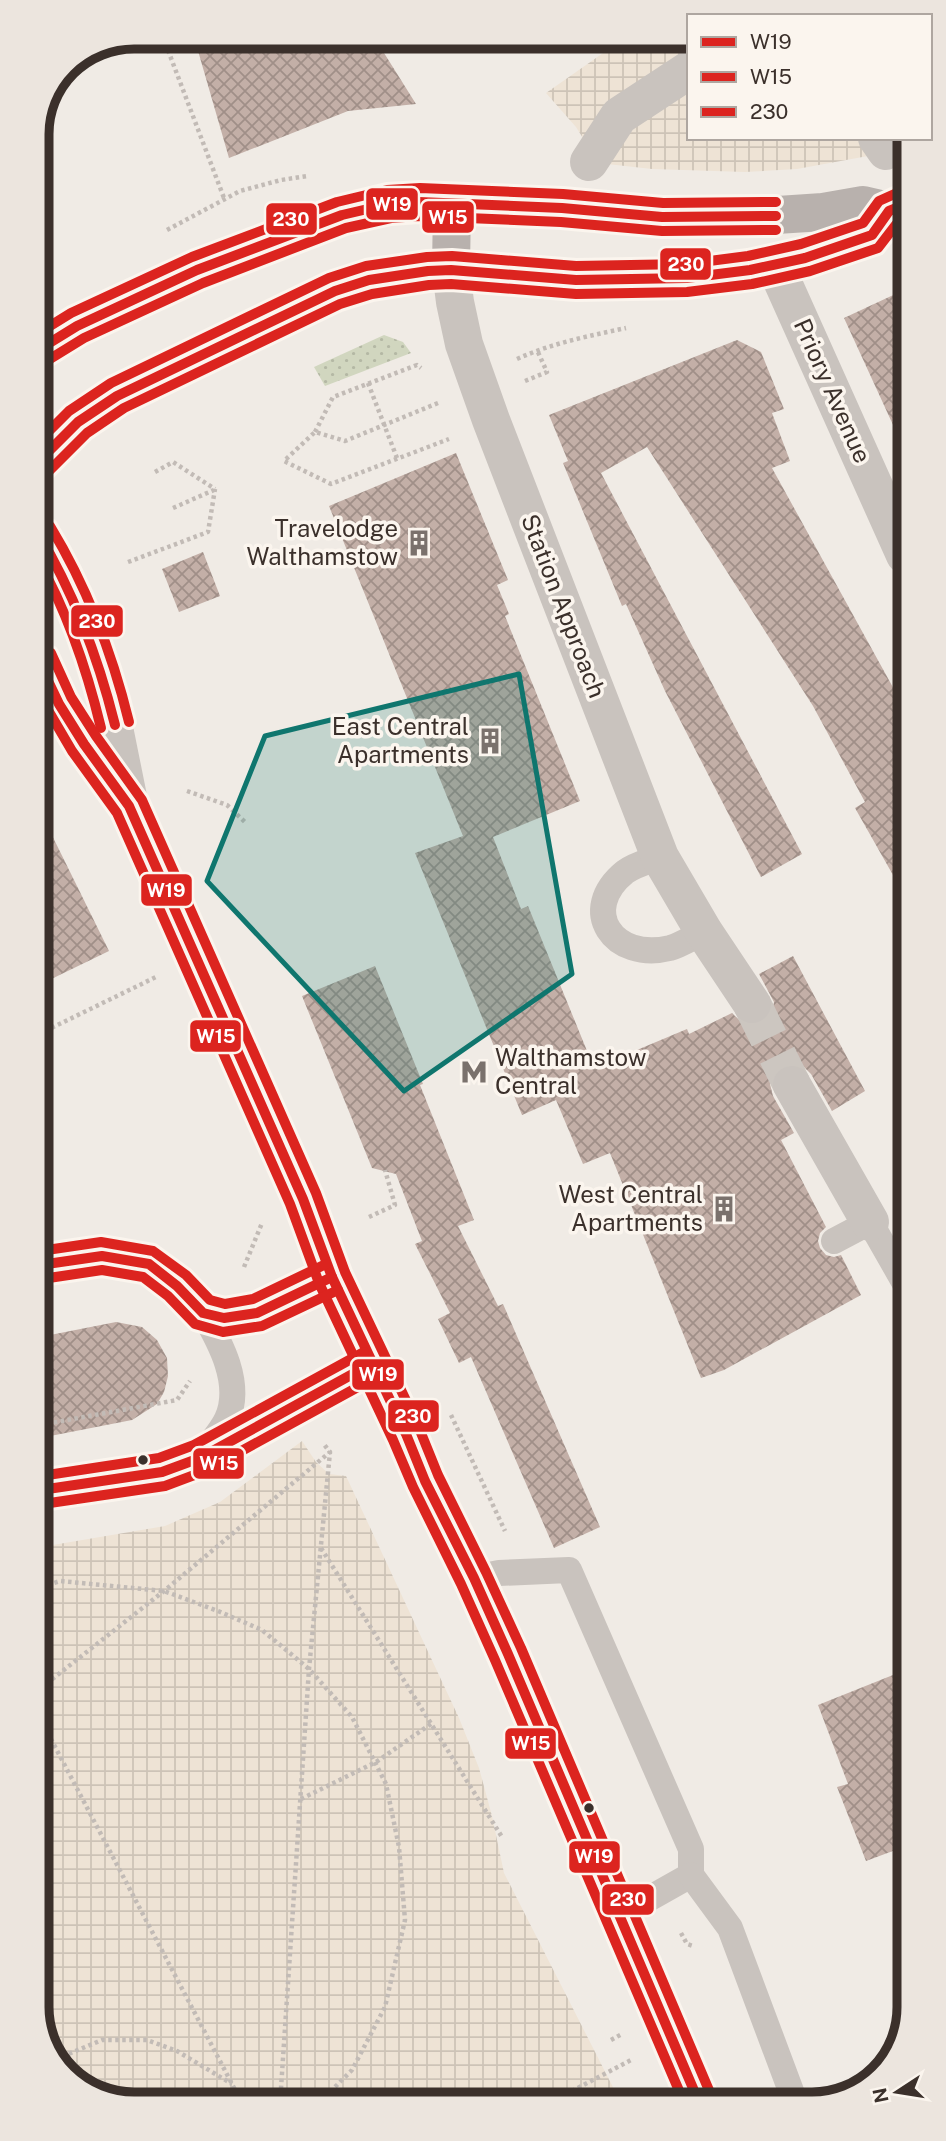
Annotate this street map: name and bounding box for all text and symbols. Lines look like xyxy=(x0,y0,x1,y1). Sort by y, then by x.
legend xyxy=(687,14,932,140)
text: W19 xyxy=(750,29,792,54)
text: W15 xyxy=(750,64,792,89)
text: 230 xyxy=(750,99,788,124)
line badge: W19 xyxy=(365,187,419,221)
text: W19 xyxy=(372,193,412,215)
line badge: W15 xyxy=(421,200,475,234)
line badge: 230 xyxy=(265,202,318,236)
text: W15 xyxy=(428,206,468,228)
text: 230 xyxy=(273,208,309,230)
line badge: 230 xyxy=(659,247,712,281)
text: 230 xyxy=(668,253,704,275)
street label: Priory Avenue xyxy=(789,314,877,467)
street label: Station Approach xyxy=(516,510,612,701)
place label: Travelodge Walthamstow xyxy=(246,514,398,570)
building icon: Travelodge Walthamstow xyxy=(404,528,434,558)
line badge: 230 xyxy=(70,604,124,638)
text: 230 xyxy=(79,610,115,632)
place label: East Central Apartments xyxy=(332,712,469,768)
building icon: East Central Apartments xyxy=(475,726,505,756)
line badge: W19 xyxy=(140,873,193,907)
text: W19 xyxy=(146,879,186,901)
line badge: W15 xyxy=(189,1019,242,1053)
text: W15 xyxy=(196,1025,236,1047)
place label: Walthamstow Central xyxy=(495,1043,647,1099)
metro station icon: Walthamstow Central xyxy=(459,1057,489,1087)
place label: West Central Apartments xyxy=(558,1180,703,1236)
building icon: West Central Apartments xyxy=(709,1194,739,1224)
line badge: W19 xyxy=(351,1358,405,1391)
text: W19 xyxy=(358,1363,398,1385)
line badge: 230 xyxy=(387,1399,440,1433)
text: 230 xyxy=(395,1405,431,1427)
line badge: W15 xyxy=(192,1447,245,1480)
text: W15 xyxy=(199,1452,239,1474)
unlabelled marker xyxy=(136,1453,150,1467)
line badge: W15 xyxy=(504,1727,557,1760)
text: W15 xyxy=(511,1732,551,1754)
unlabelled marker xyxy=(582,1801,596,1815)
line badge: W19 xyxy=(568,1840,621,1874)
text: W19 xyxy=(574,1845,614,1867)
line badge: 230 xyxy=(601,1883,655,1916)
text: 230 xyxy=(610,1888,646,1910)
north arrow xyxy=(862,2057,932,2127)
text: N xyxy=(868,2086,893,2105)

